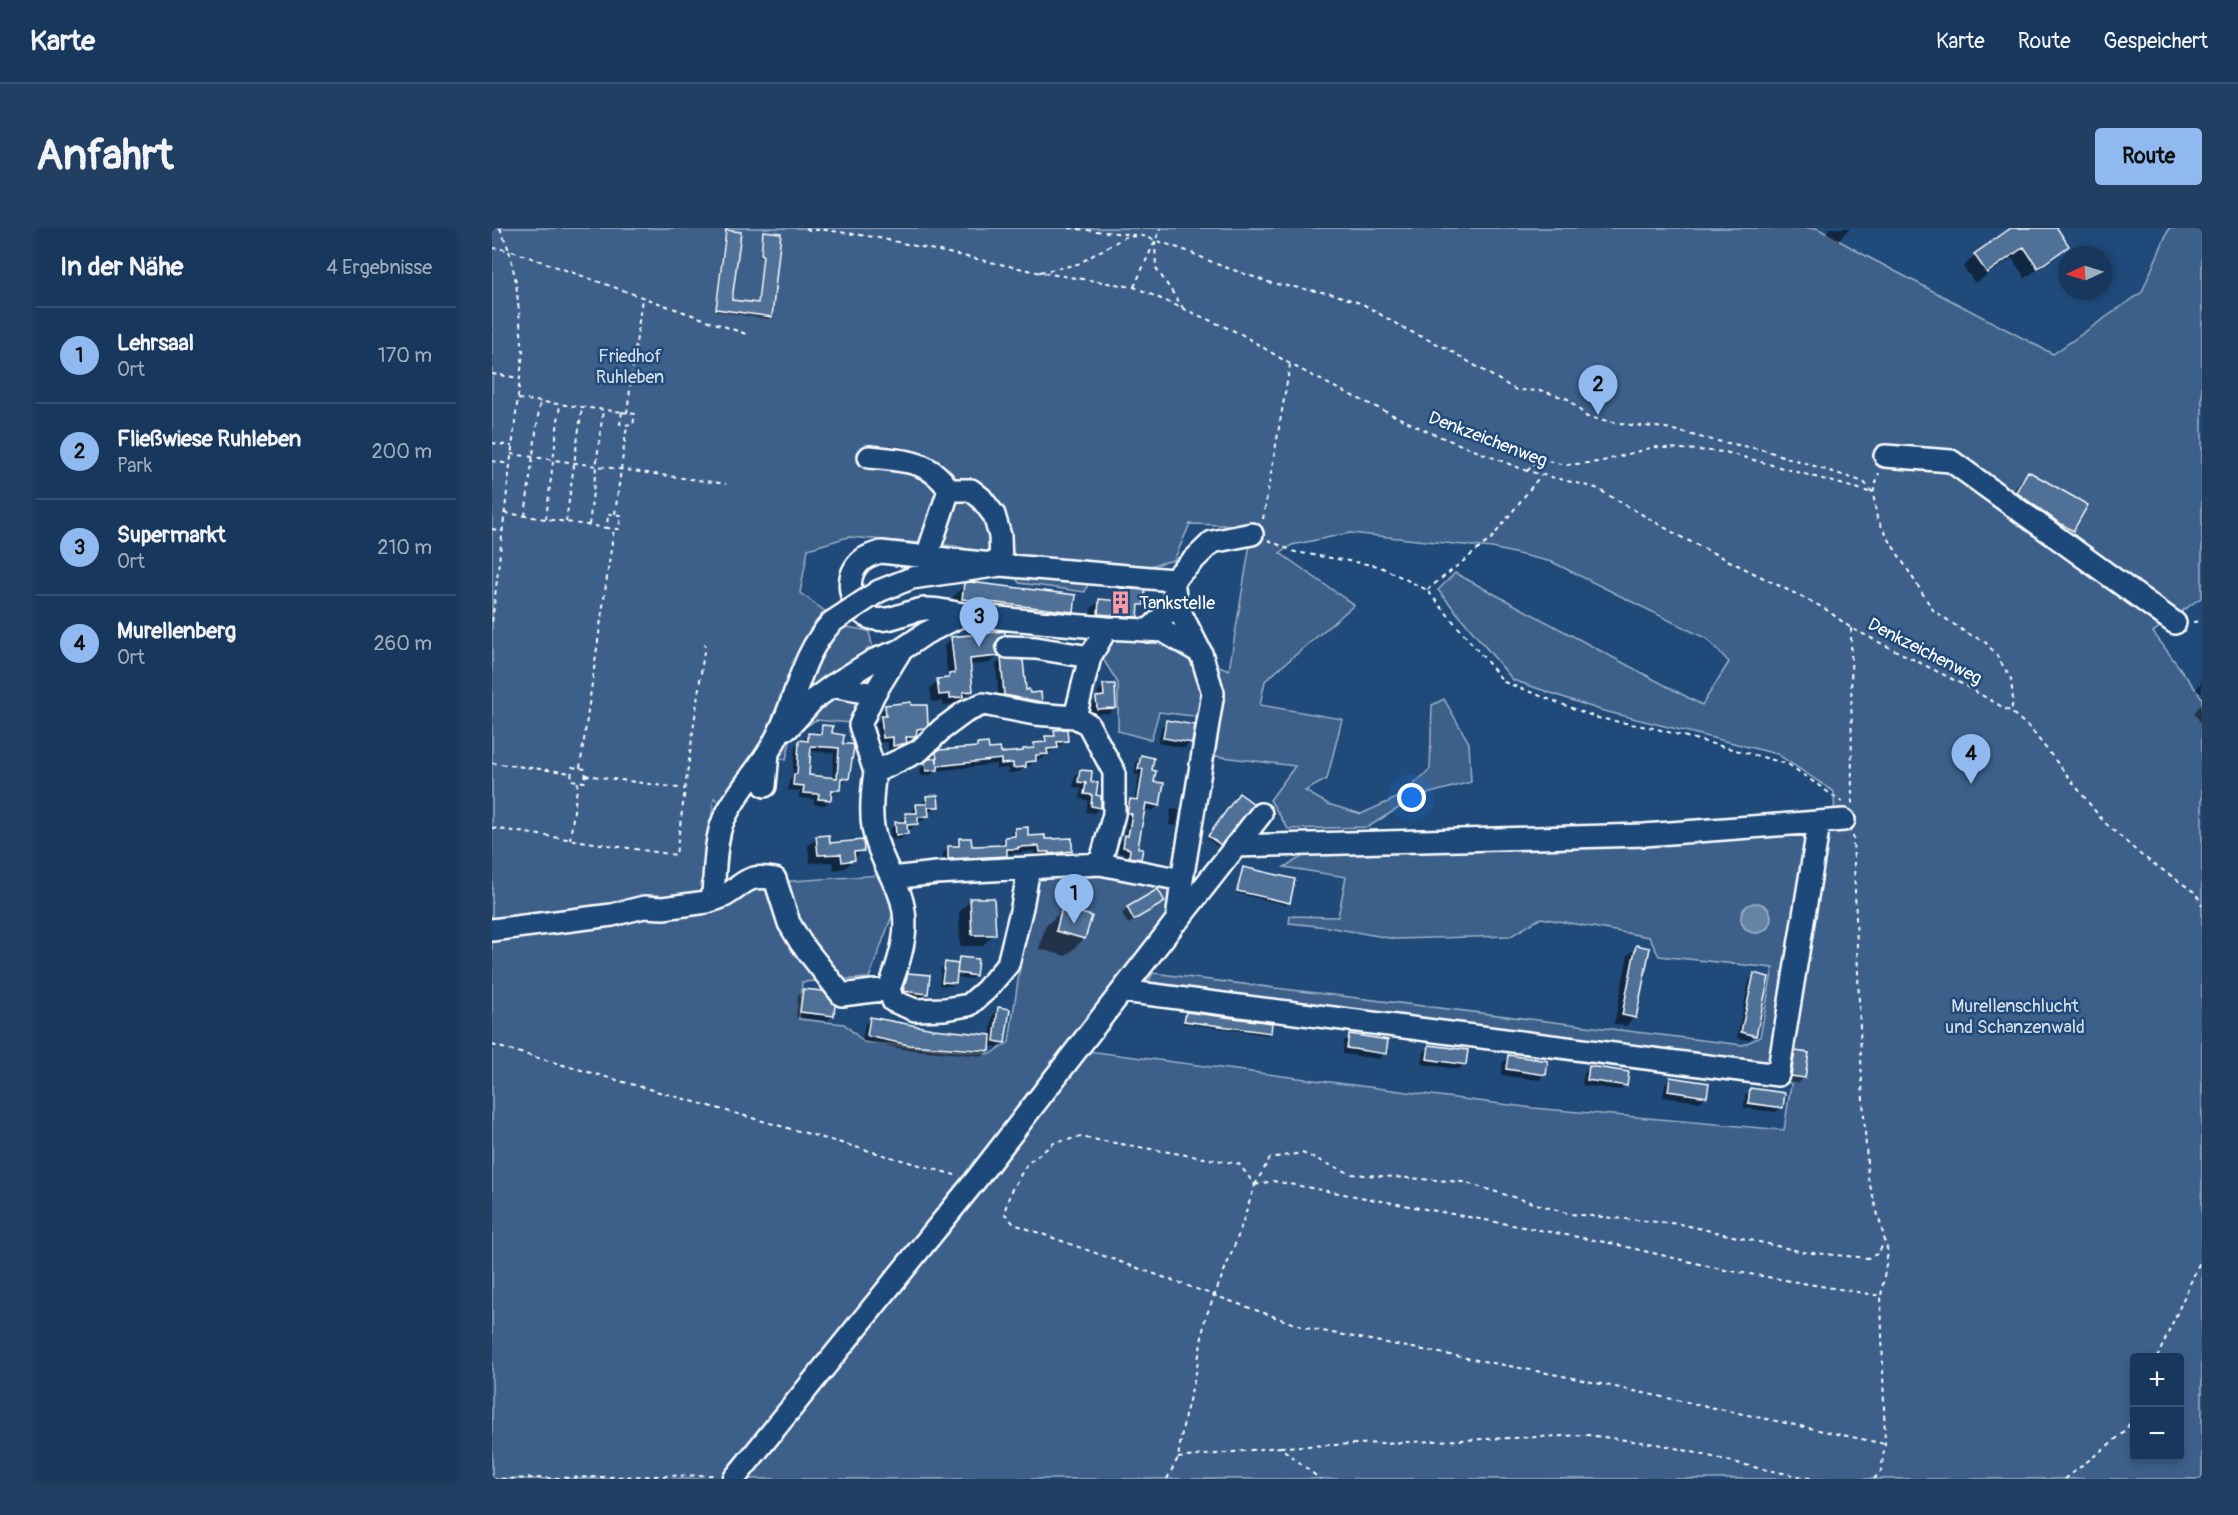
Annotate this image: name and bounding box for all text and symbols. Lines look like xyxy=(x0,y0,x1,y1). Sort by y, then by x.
text: Karte xyxy=(30,24,95,59)
text: Karte xyxy=(1936,28,1985,55)
text: Route xyxy=(2018,28,2071,55)
text: Gespeichert xyxy=(2104,28,2208,55)
button: Route xyxy=(2095,128,2202,185)
text: Anfahrt xyxy=(36,130,174,182)
north arrow xyxy=(2058,246,2112,300)
text: In der Nähe xyxy=(60,251,183,283)
text: 4 Ergebnisse xyxy=(326,255,432,280)
text: Lehrsaal xyxy=(117,329,194,357)
text: 1 xyxy=(76,343,83,368)
text: 170 m xyxy=(378,343,432,368)
park label: Friedhof Ruhleben xyxy=(596,345,664,389)
text: Ort xyxy=(117,357,145,382)
pin: 2 xyxy=(1578,366,1618,415)
street label: Denkzeichenweg xyxy=(1425,406,1550,473)
text: Fließwiese Ruhleben xyxy=(117,425,301,453)
text: 2 xyxy=(74,439,85,464)
text: 200 m xyxy=(371,439,432,464)
text: Park xyxy=(117,453,152,478)
text: Supermarkt xyxy=(117,521,226,549)
text: 3 xyxy=(74,535,85,560)
text: 210 m xyxy=(377,535,432,560)
text: Ort xyxy=(117,549,145,574)
building icon: Tankstelle xyxy=(1108,590,1134,616)
place label: Tankstelle xyxy=(1139,592,1215,615)
pin: 3 xyxy=(960,598,998,647)
street label: Denkzeichenweg xyxy=(1864,613,1986,690)
text: Murellenberg xyxy=(117,617,236,645)
text: 4 xyxy=(74,631,85,656)
text: 260 m xyxy=(373,631,432,656)
text: Ort xyxy=(117,645,145,670)
pin: 4 xyxy=(1952,734,1990,784)
your location xyxy=(1397,783,1426,812)
pin: 1 xyxy=(1054,874,1094,924)
park label: Murellenschlucht und Schanzenwald xyxy=(1945,995,2085,1039)
map controls xyxy=(2130,1353,2184,1461)
button: + xyxy=(2130,1353,2184,1407)
button: − xyxy=(2130,1407,2184,1461)

